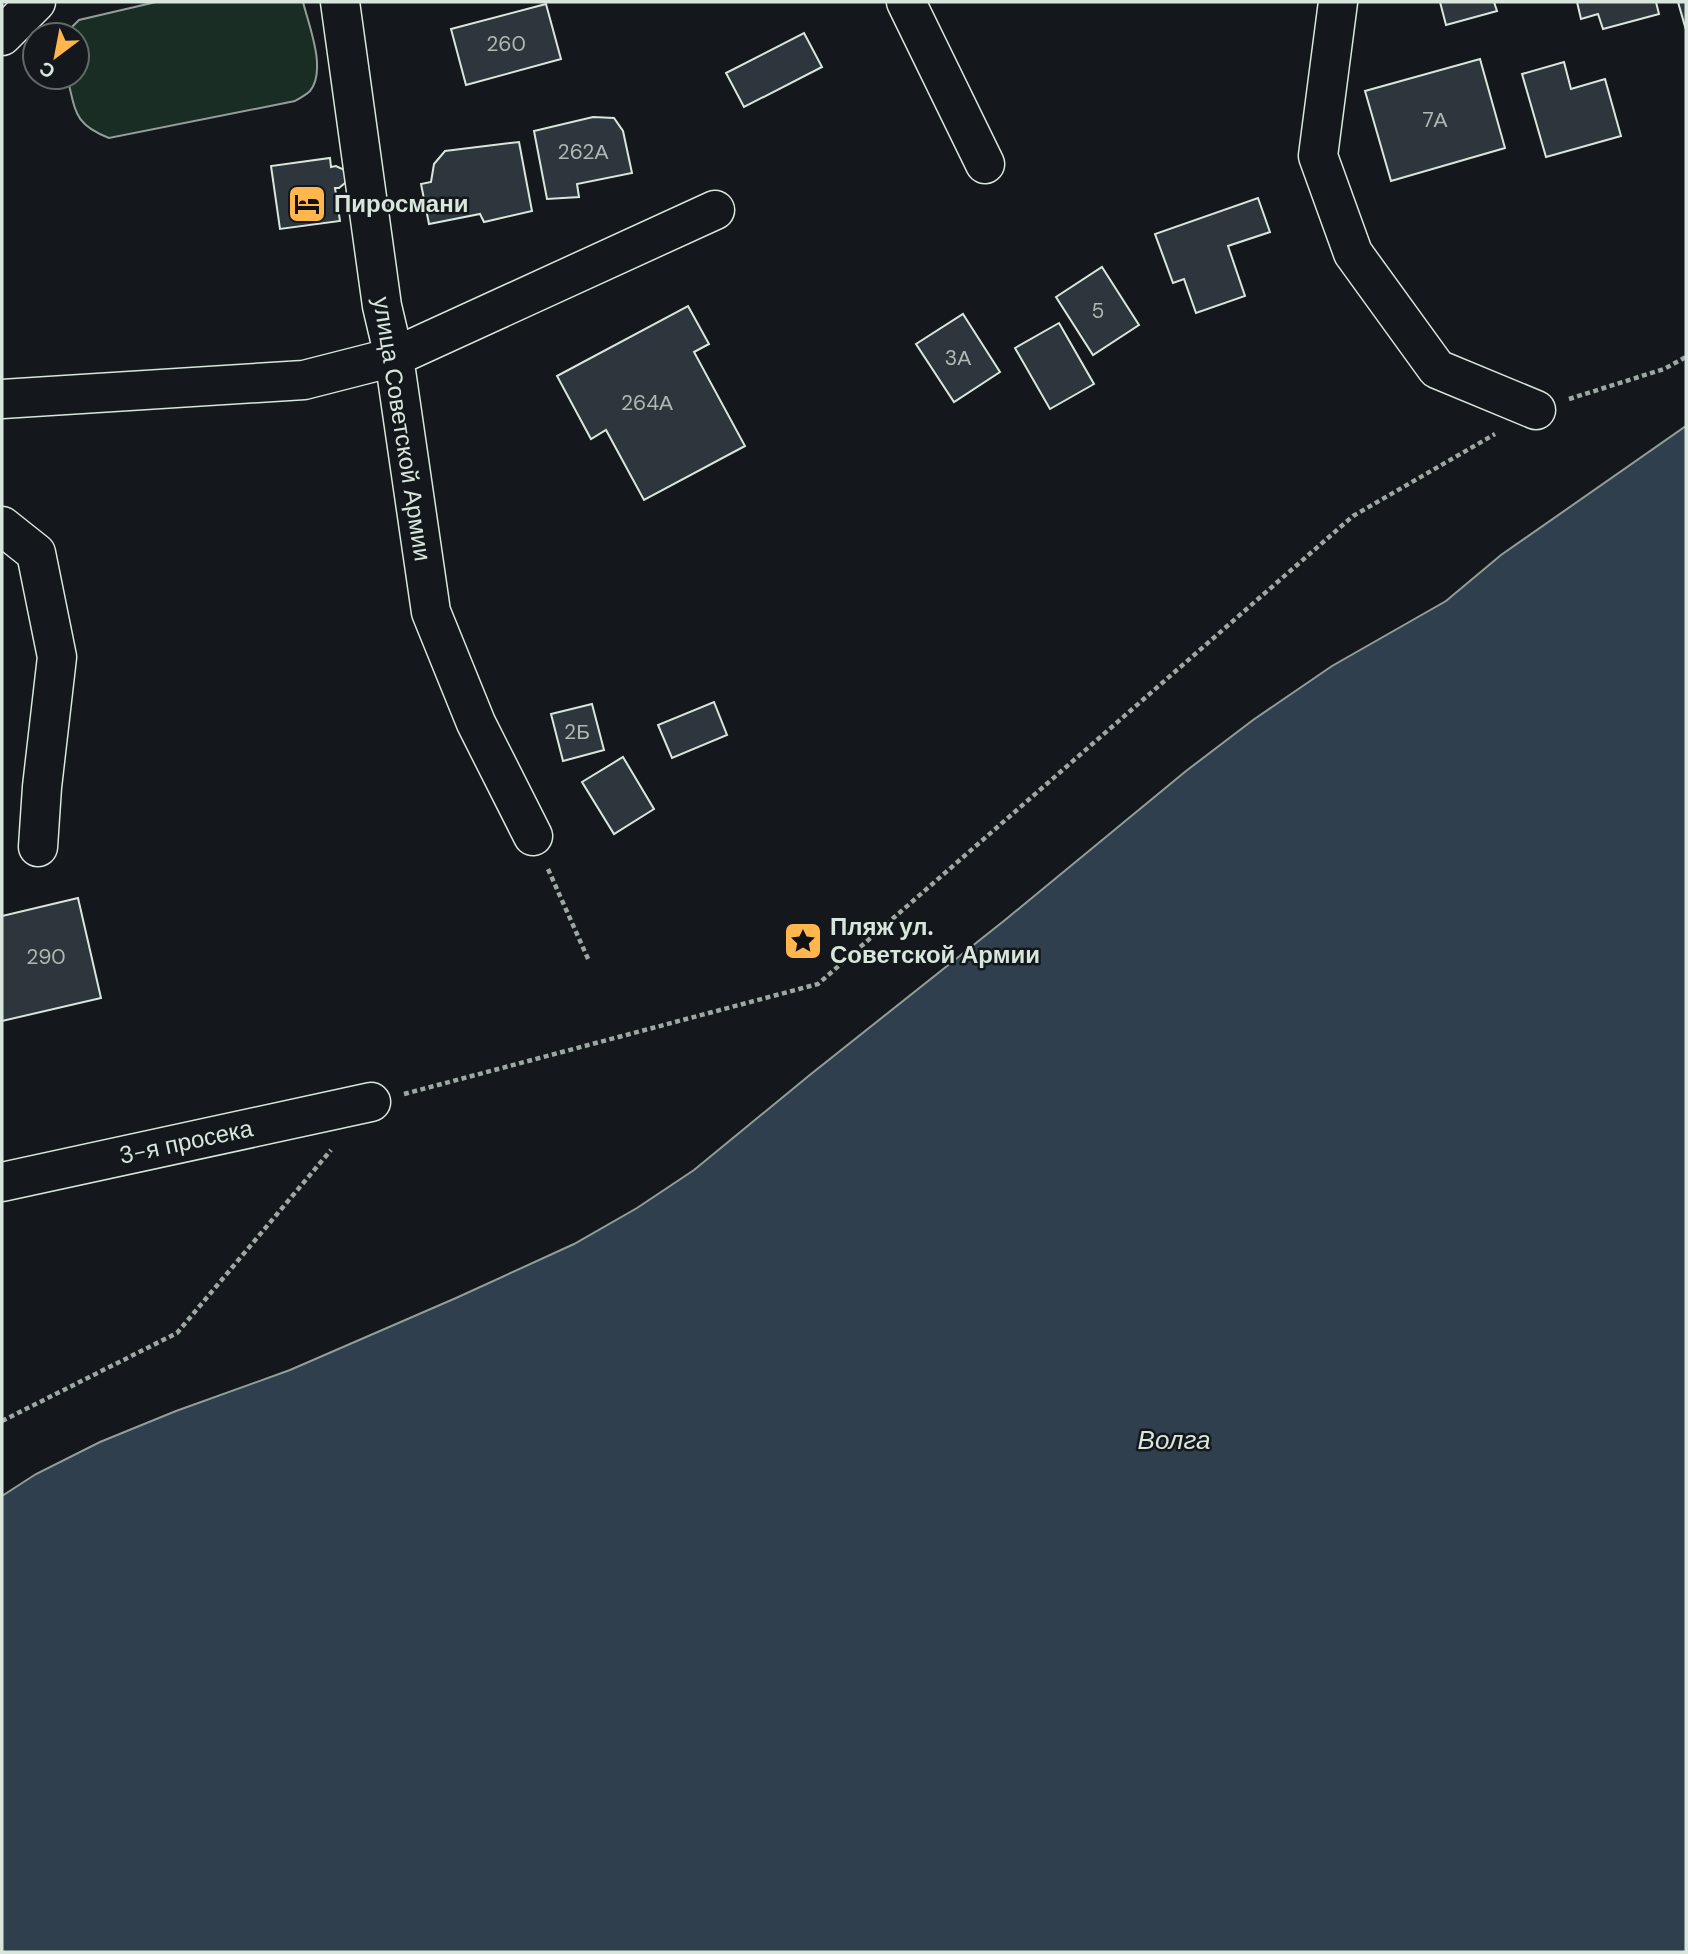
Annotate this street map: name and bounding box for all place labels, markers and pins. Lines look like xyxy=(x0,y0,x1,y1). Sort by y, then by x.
hotel icon: Пиросмани xyxy=(286,183,328,225)
place label: Пиросмани xyxy=(334,188,468,219)
place label: Пляж ул. Советской Армии xyxy=(830,911,1040,970)
place icon: Пляж ул. Советской Армии xyxy=(782,920,824,962)

